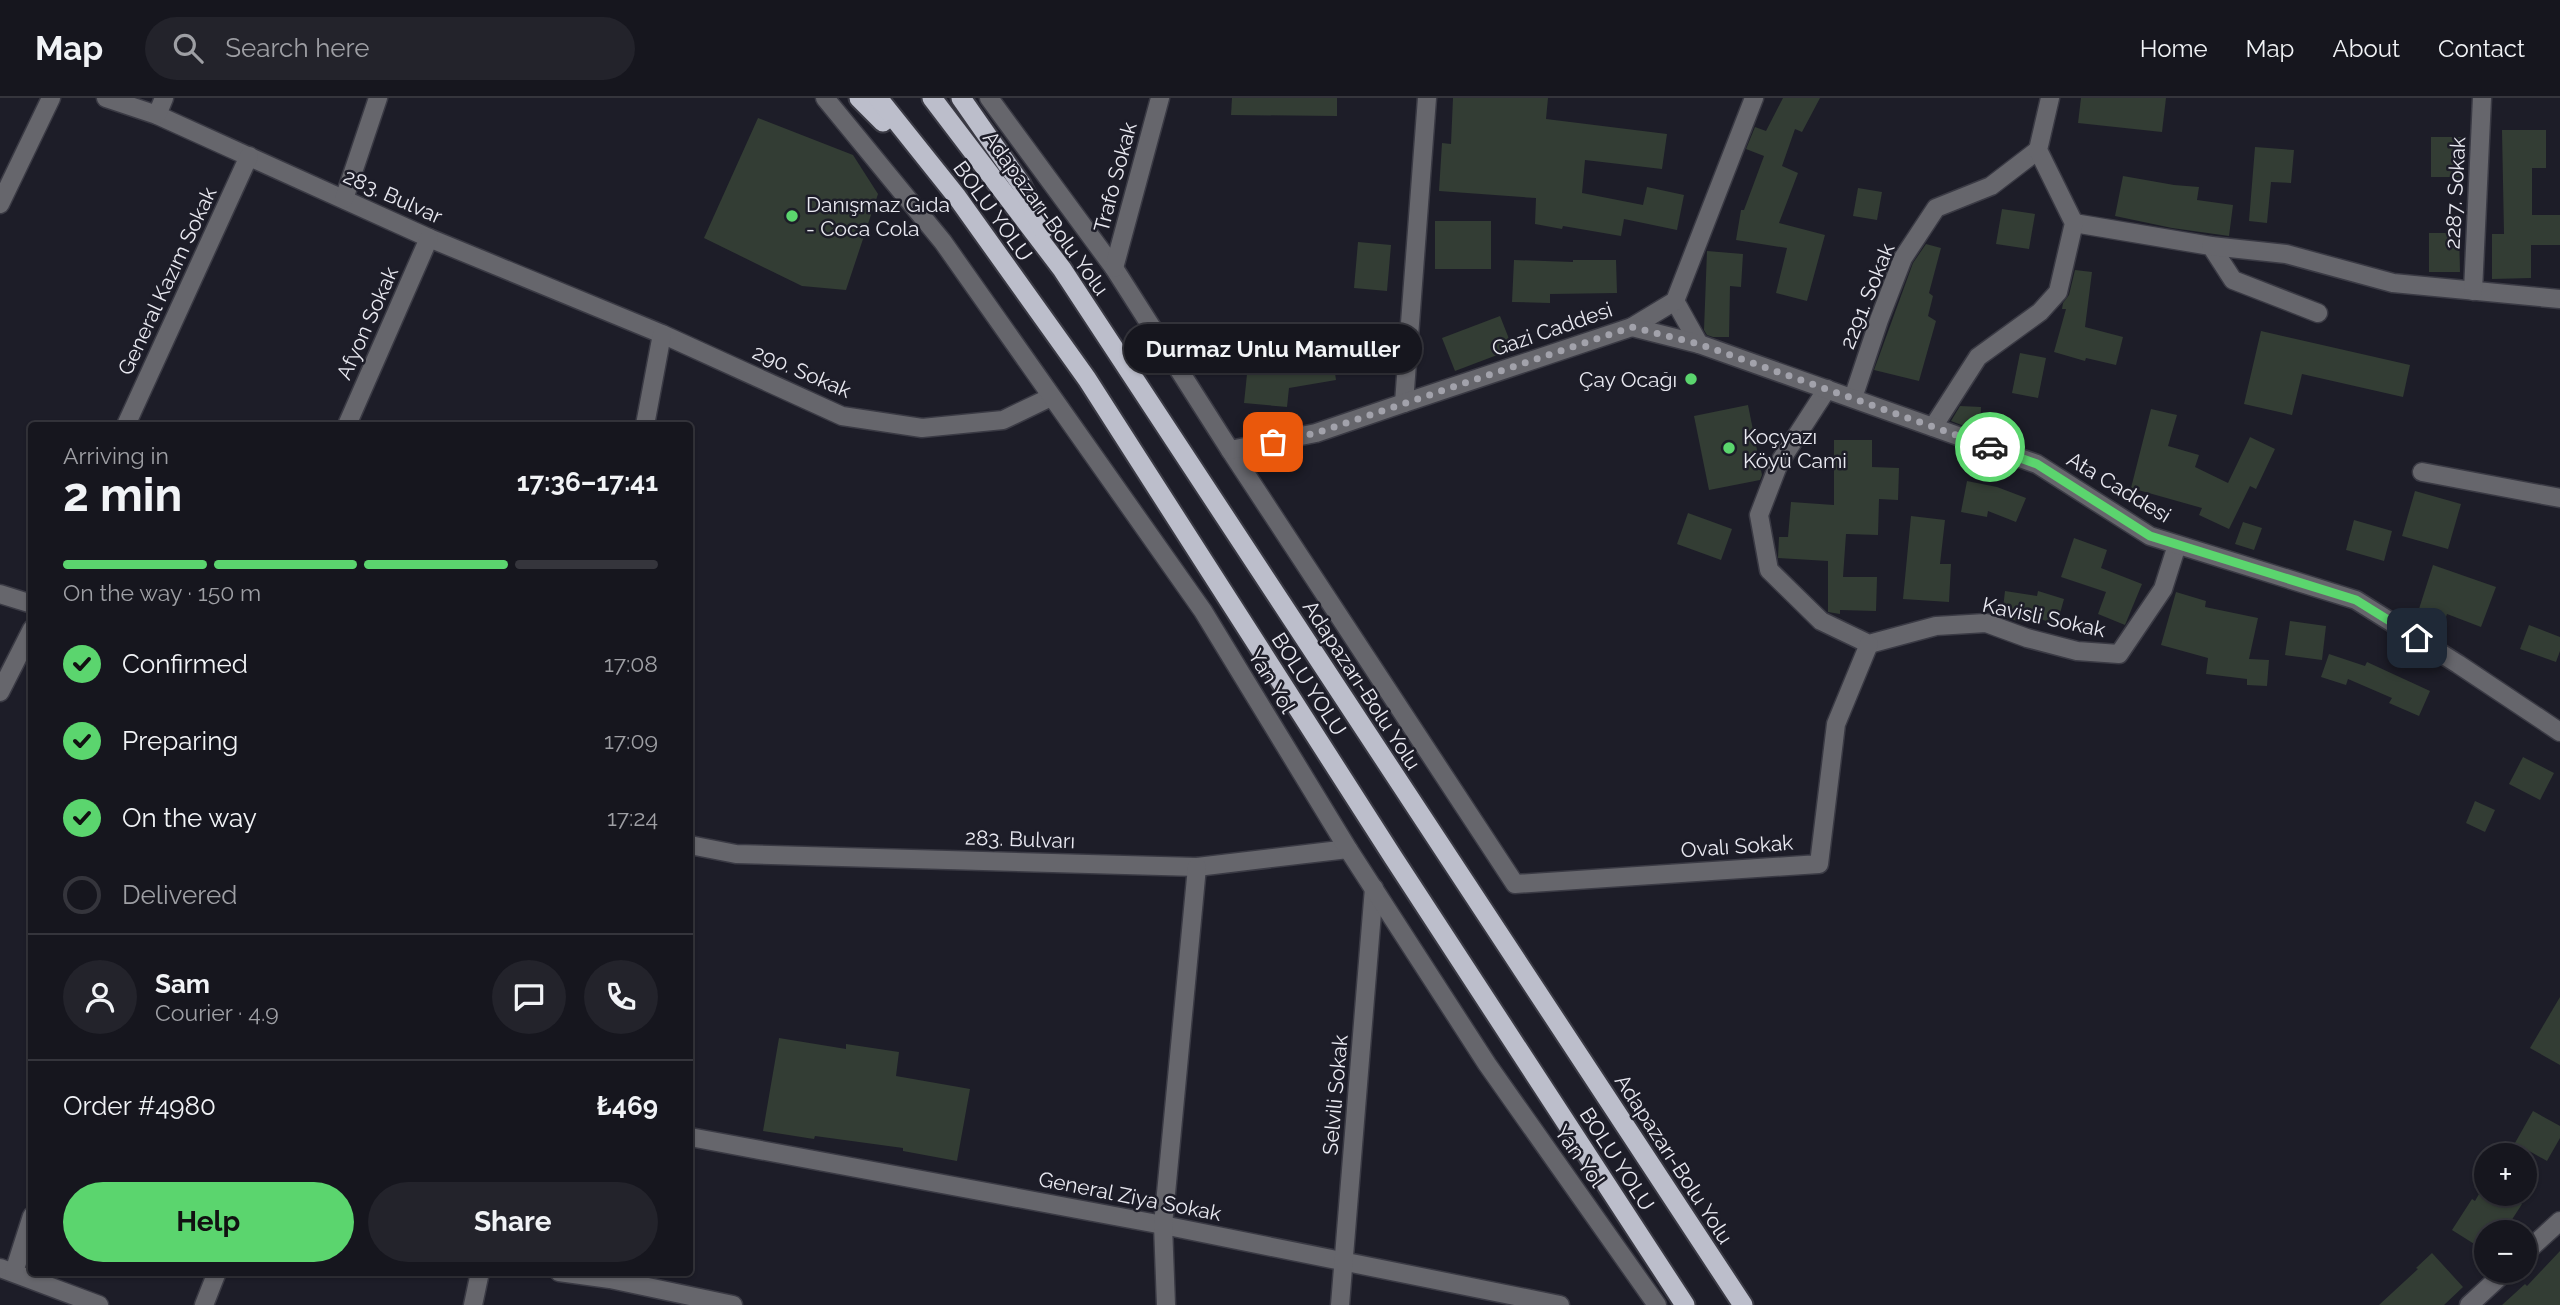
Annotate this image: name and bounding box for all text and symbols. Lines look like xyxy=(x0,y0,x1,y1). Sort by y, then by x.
search box xyxy=(145,17,635,80)
text: Map xyxy=(35,29,103,68)
icon: search xyxy=(169,29,207,67)
text: Search here xyxy=(225,33,370,63)
text: Home xyxy=(2140,34,2208,63)
text: Map xyxy=(2246,34,2294,63)
text: About xyxy=(2332,34,2400,63)
text: Contact xyxy=(2438,34,2525,63)
street label: Trafo Sokak xyxy=(1088,119,1142,235)
street label: Adapazarı-Bolu Yolu xyxy=(978,126,1114,300)
street label: 2287. Sokak xyxy=(2440,136,2470,250)
street label: BOLU YOLU xyxy=(948,156,1038,266)
street label: 283. Bulvar xyxy=(340,163,447,229)
street label: General Kazım Sokak xyxy=(112,183,222,379)
place label: Danışmaz Gıda - Coca Cola xyxy=(806,192,950,241)
marker: Danışmaz Gıda - Coca Cola xyxy=(784,208,800,224)
street label: 2291. Sokak xyxy=(1835,240,1899,352)
street label: Afyon Sokak xyxy=(331,263,403,383)
street label: Gazi Caddesi xyxy=(1488,297,1616,361)
callout: Durmaz Unlu Mamuller xyxy=(1124,323,1422,372)
text: Durmaz Unlu Mamuller xyxy=(1146,335,1400,362)
street label: 290. Sokak xyxy=(749,339,855,403)
place label: Çay Ocağı xyxy=(1579,367,1677,392)
marker: Çay Ocağı xyxy=(1683,371,1699,387)
pin xyxy=(1243,412,1303,472)
courier xyxy=(1955,412,2025,482)
icon: bag xyxy=(1254,423,1292,461)
place label: Koçyazı Köyü Cami xyxy=(1743,424,1847,473)
icon: car xyxy=(1971,428,2009,466)
marker: Koçyazı Köyü Cami xyxy=(1721,440,1737,456)
text: Arriving in xyxy=(63,442,169,469)
street label: Ata Caddesi xyxy=(2063,446,2175,528)
text: 17:36–17:41 xyxy=(517,467,658,497)
text: 2 min xyxy=(63,468,182,522)
text: On the way · 150 m xyxy=(63,579,261,606)
street label: Kavisli Sokak xyxy=(1980,592,2108,642)
street label: Adapazarı-Bolu Yolu xyxy=(1298,596,1426,774)
pin xyxy=(2387,608,2447,668)
icon: home xyxy=(2398,619,2436,657)
street label: BOLU YOLU xyxy=(1266,628,1352,740)
icon: check xyxy=(63,645,101,683)
street label: Yan Yol xyxy=(1243,645,1301,718)
text: Confirmed xyxy=(122,649,248,679)
text: 17:08 xyxy=(604,650,658,677)
icon: check xyxy=(63,722,101,760)
text: Preparing xyxy=(122,726,238,756)
text: 17:09 xyxy=(604,727,658,754)
icon: check xyxy=(63,799,101,837)
text: On the way xyxy=(122,803,257,833)
text: 17:24 xyxy=(607,804,658,831)
street label: 283. Bulvarı xyxy=(965,825,1075,853)
street label: Ovalı Sokak xyxy=(1680,830,1794,862)
text: Delivered xyxy=(122,880,237,910)
button: person xyxy=(63,960,137,1034)
button: chat xyxy=(492,960,566,1034)
button: phone xyxy=(584,960,658,1034)
text: Sam xyxy=(155,969,210,999)
text: Courier · 4.9 xyxy=(155,999,279,1026)
street label: Selvili Sokak xyxy=(1317,1034,1353,1156)
street label: Adapazarı-Bolu Yolu xyxy=(1610,1070,1738,1248)
text: Order #4980 xyxy=(63,1091,216,1121)
text: ₺469 xyxy=(597,1091,658,1121)
street label: BOLU YOLU xyxy=(1574,1103,1660,1215)
street label: Yan Yol xyxy=(1550,1120,1610,1192)
map controls xyxy=(2474,1143,2537,1283)
button: + xyxy=(2474,1143,2537,1206)
street label: General Ziya Sokak xyxy=(1036,1166,1224,1226)
button: Help xyxy=(63,1182,354,1262)
button: Share xyxy=(368,1182,658,1262)
button: − xyxy=(2474,1220,2537,1283)

